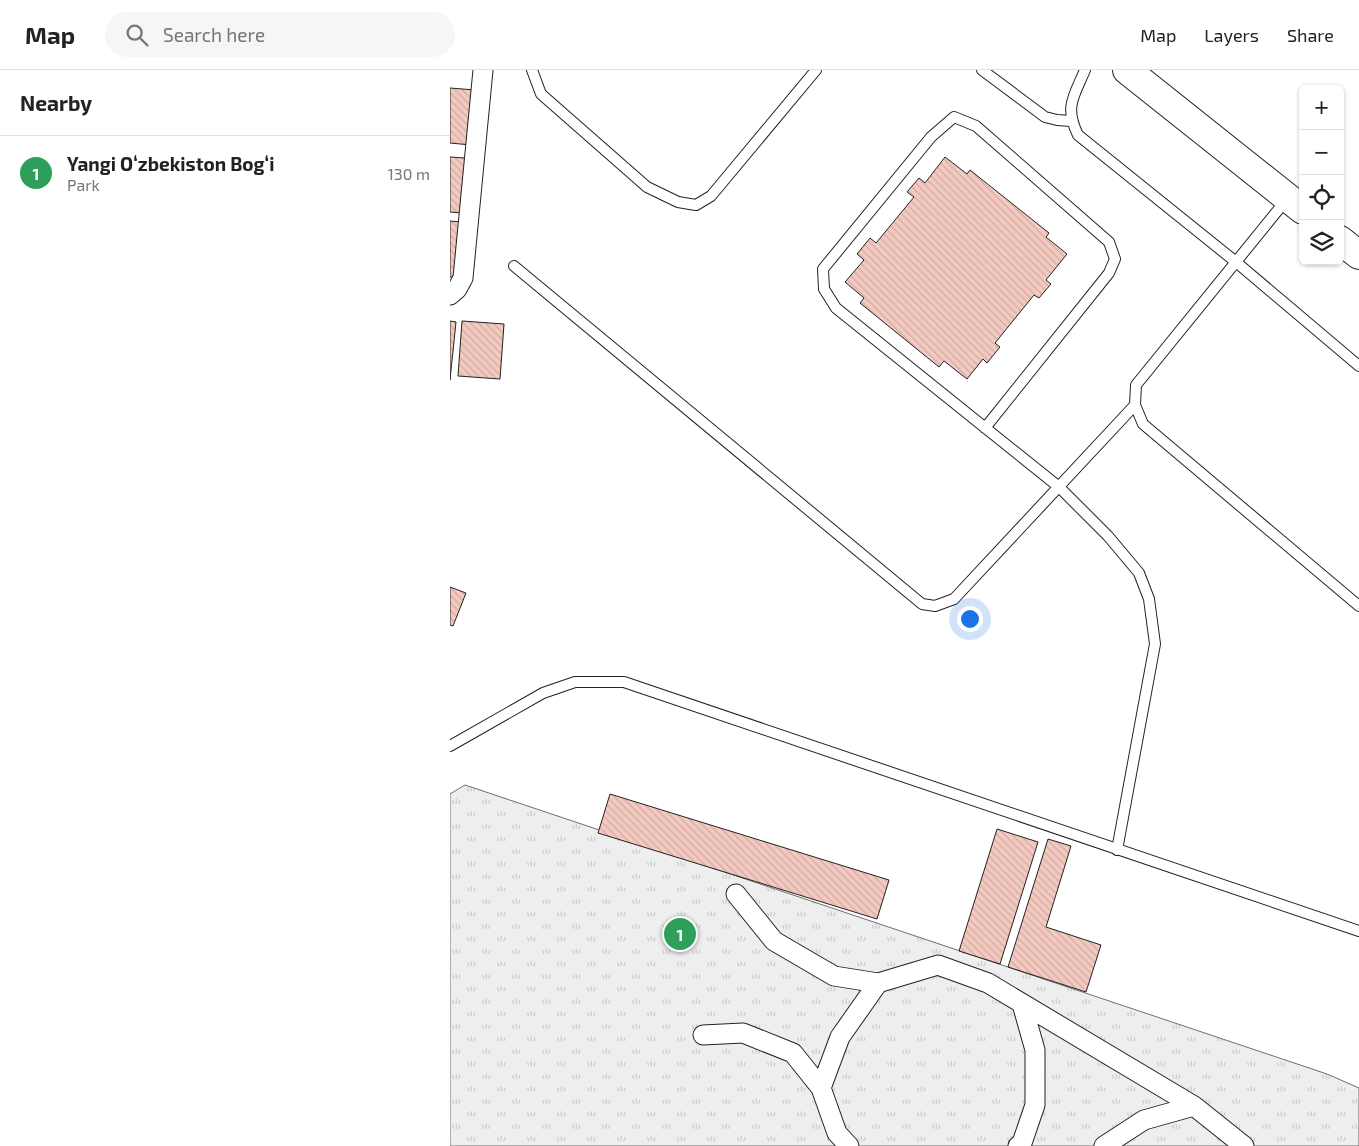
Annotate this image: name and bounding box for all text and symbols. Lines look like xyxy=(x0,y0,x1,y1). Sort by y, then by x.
search box xyxy=(105,12,455,57)
text: Map xyxy=(25,20,75,49)
icon: search xyxy=(123,21,151,49)
text: Search here xyxy=(163,23,265,46)
text: Map xyxy=(1140,24,1176,46)
text: Layers xyxy=(1204,24,1259,46)
text: Share xyxy=(1287,24,1334,46)
map controls xyxy=(1299,85,1344,265)
button: + xyxy=(1299,85,1344,130)
text: Nearby xyxy=(20,90,92,115)
button: − xyxy=(1299,130,1344,175)
text: Yangi Oʻzbekiston Bogʻi xyxy=(67,152,274,175)
text: 1 xyxy=(33,164,39,183)
text: 130 m xyxy=(388,164,430,183)
text: Park xyxy=(67,175,100,194)
button: locate xyxy=(1299,175,1344,220)
button: layers xyxy=(1299,220,1344,265)
your location xyxy=(957,606,983,632)
pin: 1 xyxy=(664,915,696,953)

